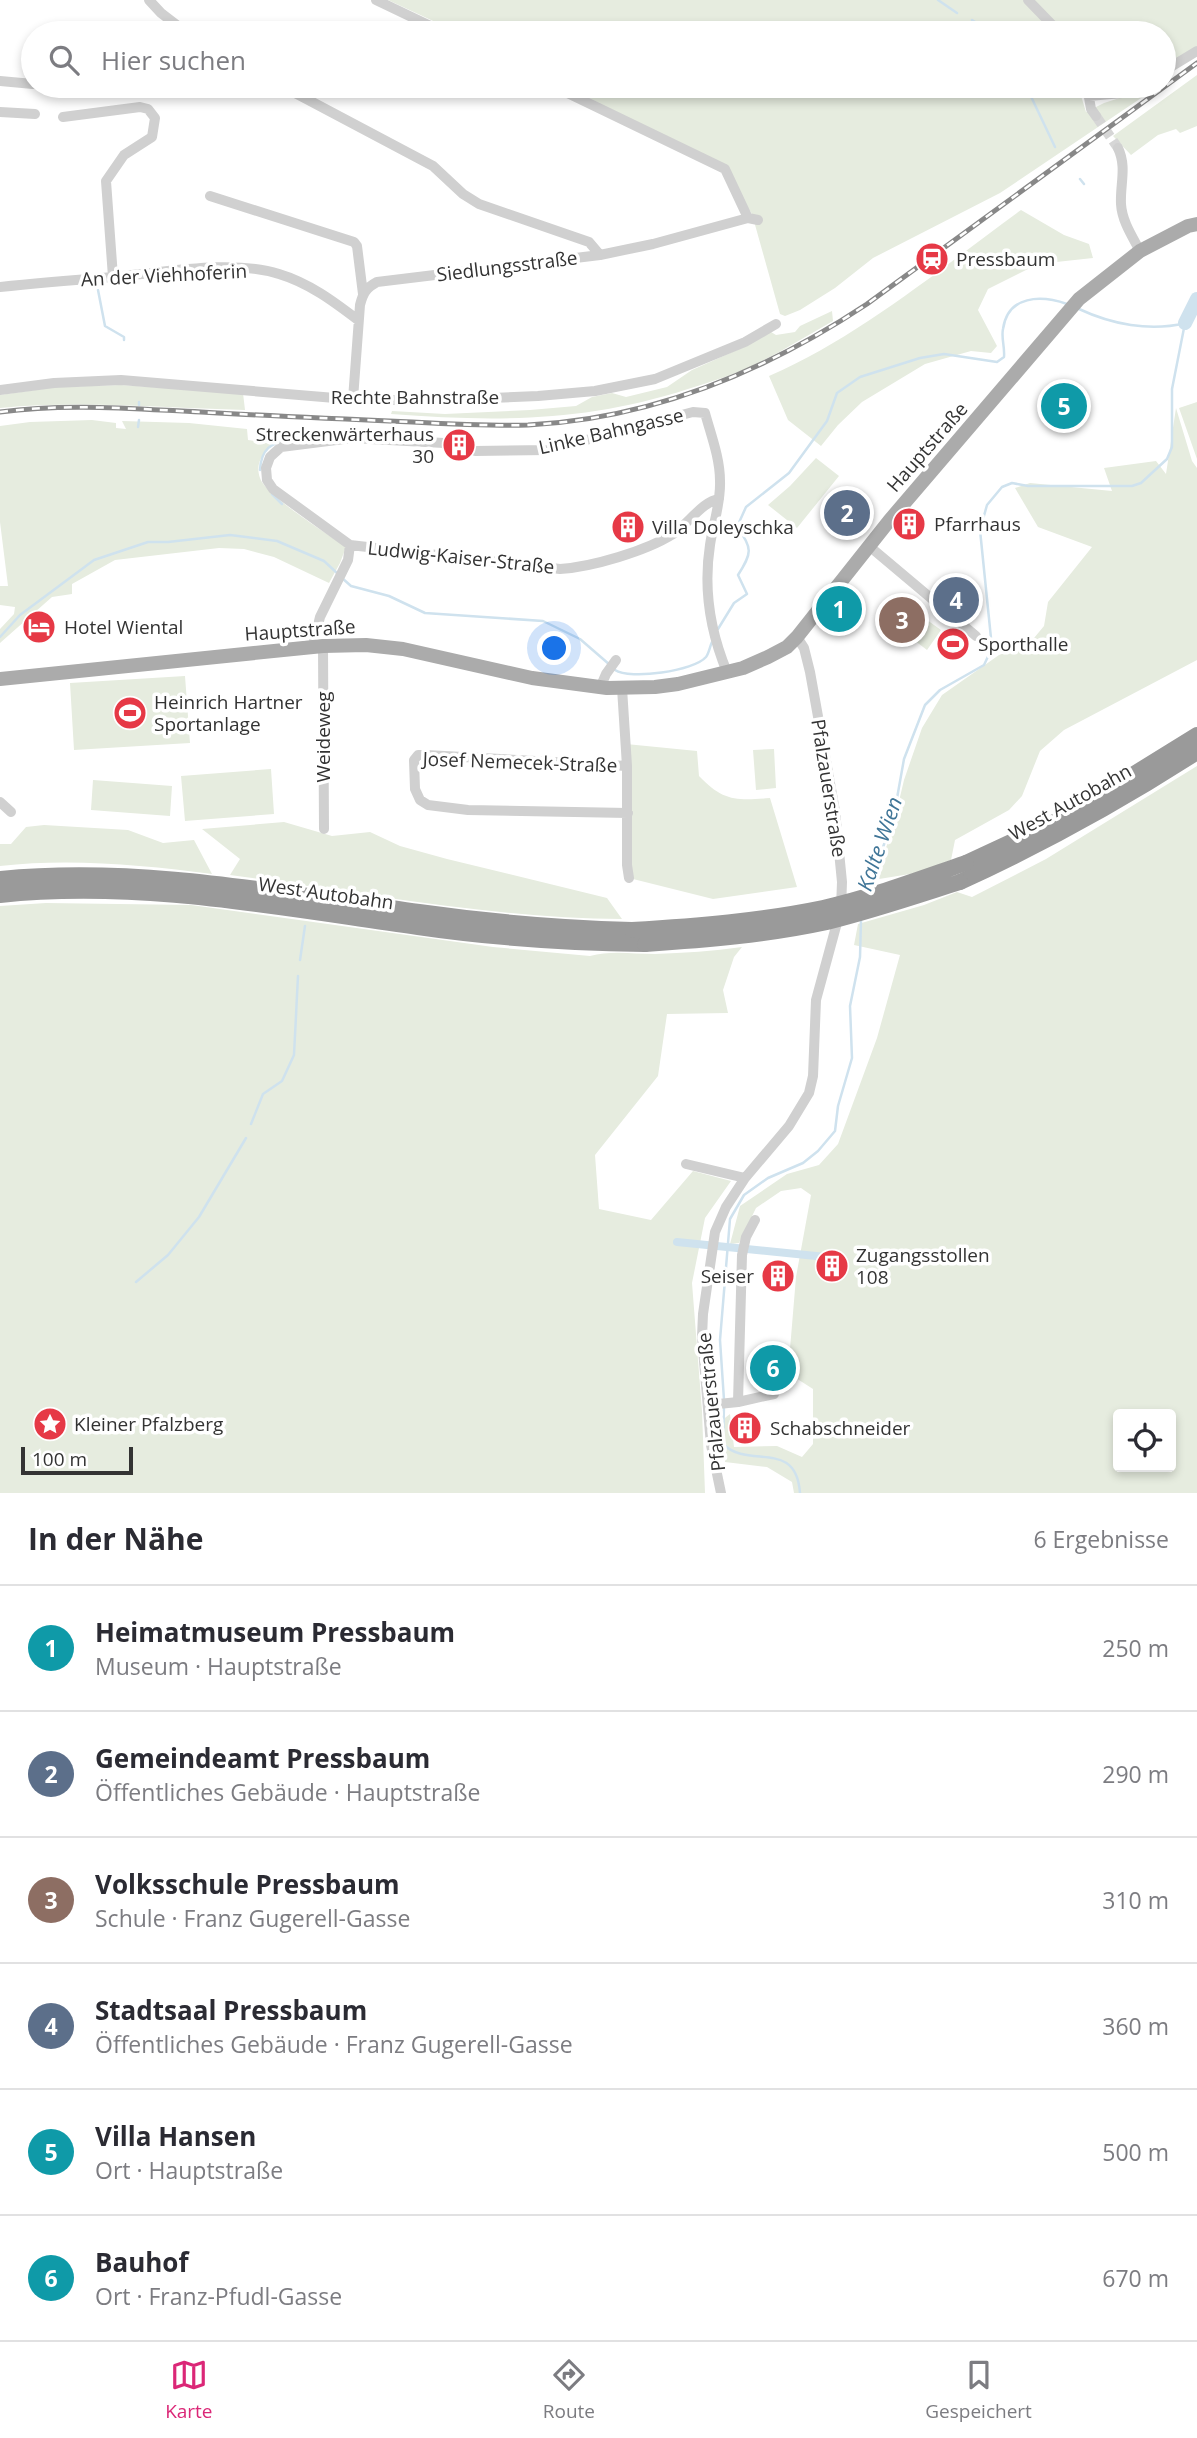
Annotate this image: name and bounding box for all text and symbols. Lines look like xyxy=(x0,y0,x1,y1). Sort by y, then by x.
search box xyxy=(21,21,1176,98)
icon: search xyxy=(45,41,83,79)
text: Hier suchen xyxy=(101,42,246,78)
station icon: Pressbaum xyxy=(913,240,951,278)
street label: Siedlungsstraße xyxy=(435,244,579,288)
place label: Pressbaum xyxy=(956,246,1055,272)
street label: An der Viehhoferin xyxy=(80,258,248,292)
pin: 5 xyxy=(1041,380,1087,432)
street label: Rechte Bahnstraße xyxy=(331,384,499,410)
street label: Hauptstraße xyxy=(881,396,973,498)
street label: Linke Bahngasse xyxy=(536,402,686,460)
place label: Streckenwärterhaus 30 xyxy=(256,421,434,469)
building icon: Streckenwärterhaus 30 xyxy=(440,426,478,464)
pin: 2 xyxy=(824,487,870,539)
building icon: Pfarrhaus xyxy=(890,505,928,543)
building icon: Villa Doleyschka xyxy=(609,508,647,546)
place label: Pfarrhaus xyxy=(934,511,1021,537)
place label: Villa Doleyschka xyxy=(652,514,794,540)
street label: Ludwig-Kaiser-Straße xyxy=(366,534,556,580)
pin: 4 xyxy=(933,574,979,626)
pin: 1 xyxy=(816,583,862,635)
pin: 3 xyxy=(879,594,925,646)
hotel icon: Hotel Wiental xyxy=(20,608,58,646)
street label: Hauptstraße xyxy=(244,613,356,647)
place label: Hotel Wiental xyxy=(64,614,183,640)
sports icon: Sporthalle xyxy=(934,625,972,663)
your location xyxy=(537,631,571,665)
place label: Sporthalle xyxy=(978,631,1068,657)
place label: Heinrich Hartner Sportanlage xyxy=(154,689,303,737)
street label: Weideweg xyxy=(310,691,336,783)
sports icon: Heinrich Hartner Sportanlage xyxy=(111,694,149,732)
street label: Pfalzauerstraße xyxy=(805,717,853,859)
street label: Josef Nemecek-Straße xyxy=(420,746,618,778)
street label: West Autobahn xyxy=(1004,758,1136,846)
water label: Kalte Wien xyxy=(850,793,908,894)
street label: West Autobahn xyxy=(257,871,395,915)
place label: Zugangsstollen 108 xyxy=(856,1242,990,1290)
building icon: Zugangsstollen 108 xyxy=(813,1247,851,1285)
building icon: Seiser xyxy=(759,1257,797,1295)
place label: Seiser xyxy=(701,1263,754,1289)
street label: Pfalzauerstraße xyxy=(691,1331,731,1473)
pin: 6 xyxy=(750,1342,796,1394)
place icon: Kleiner Pfalzberg xyxy=(31,1405,69,1443)
building icon: Schabschneider xyxy=(726,1409,764,1447)
map controls xyxy=(1113,1409,1176,1472)
button: locate xyxy=(1113,1409,1176,1472)
place label: Kleiner Pfalzberg xyxy=(74,1411,223,1437)
place label: Schabschneider xyxy=(770,1415,911,1441)
scale bar xyxy=(21,1444,133,1476)
text: 100 m xyxy=(32,1446,87,1472)
text: In der Nähe xyxy=(28,1518,204,1559)
text: 6 Ergebnisse xyxy=(1033,1523,1169,1555)
text: Heimatmuseum Pressbaum xyxy=(95,1614,455,1650)
text: 1 xyxy=(44,1632,58,1664)
text: 250 m xyxy=(1102,1632,1169,1664)
text: Museum · Hauptstraße xyxy=(95,1650,342,1682)
text: Gemeindeamt Pressbaum xyxy=(95,1740,430,1776)
text: 2 xyxy=(44,1758,58,1790)
text: 290 m xyxy=(1102,1758,1169,1790)
text: Öffentliches Gebäude · Hauptstraße xyxy=(95,1776,480,1808)
text: Volksschule Pressbaum xyxy=(95,1866,400,1902)
text: 3 xyxy=(44,1884,58,1916)
text: 310 m xyxy=(1102,1884,1169,1916)
text: Schule · Franz Gugerell-Gasse xyxy=(95,1902,410,1934)
text: Stadtsaal Pressbaum xyxy=(95,1992,367,2028)
text: 4 xyxy=(44,2010,58,2042)
text: 360 m xyxy=(1102,2010,1169,2042)
text: Öffentliches Gebäude · Franz Gugerell-Gasse xyxy=(95,2028,573,2060)
text: Villa Hansen xyxy=(95,2118,256,2154)
text: 5 xyxy=(44,2136,58,2168)
text: 500 m xyxy=(1102,2136,1169,2168)
text: Ort · Hauptstraße xyxy=(95,2154,283,2186)
text: Bauhof xyxy=(95,2244,189,2280)
text: 6 xyxy=(44,2262,58,2294)
text: 670 m xyxy=(1102,2262,1169,2294)
text: Ort · Franz-Pfudl-Gasse xyxy=(95,2280,342,2312)
tab: Karte xyxy=(165,2356,213,2424)
tab: Route xyxy=(543,2356,595,2424)
tab: Gespeichert xyxy=(925,2356,1032,2424)

